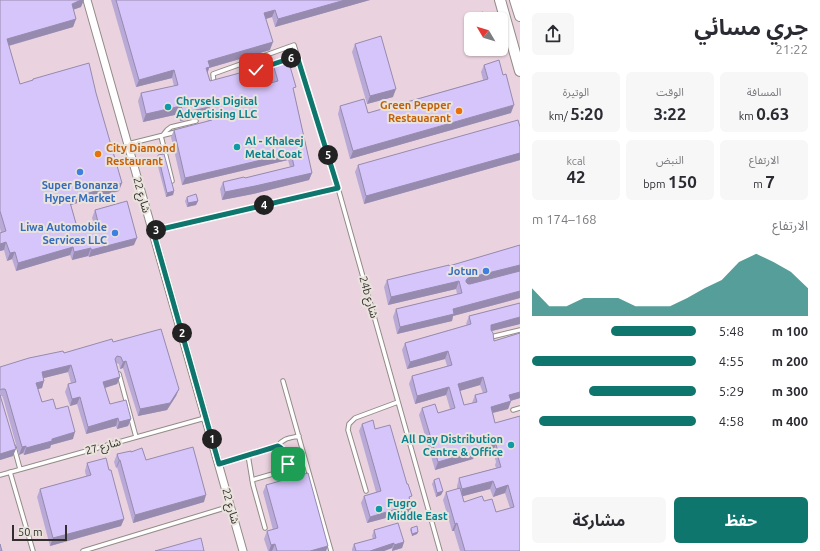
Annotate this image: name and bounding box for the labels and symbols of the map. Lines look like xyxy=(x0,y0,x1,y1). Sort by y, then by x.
north arrow xyxy=(464,12,508,56)
pin: 6 xyxy=(281,48,301,68)
pin xyxy=(239,53,273,87)
place label: Chrysels Digital Advertising LLC xyxy=(176,95,258,120)
place label: Green Pepper Restauarant xyxy=(380,99,451,124)
marker: Chrysels Digital Advertising LLC xyxy=(163,102,173,112)
marker: Green Pepper Restauarant xyxy=(454,106,464,116)
place label: Al - Khaleej Metal Coat xyxy=(245,135,304,160)
place label: City Diamond Restaurant xyxy=(106,142,176,167)
marker: Al - Khaleej Metal Coat xyxy=(232,142,242,152)
pin: 5 xyxy=(318,145,338,165)
marker: City Diamond Restaurant xyxy=(93,149,103,159)
marker: Super Bonanza Hyper Market xyxy=(75,167,85,177)
street label: شارع 22 xyxy=(129,176,153,215)
place label: Super Bonanza Hyper Market xyxy=(42,179,118,204)
pin: 4 xyxy=(254,195,274,215)
pin: 3 xyxy=(146,220,166,240)
place label: Liwa Automobile Services LLC xyxy=(20,221,107,246)
marker: Liwa Automobile Services LLC xyxy=(110,228,120,238)
place label: Jotun xyxy=(448,265,478,277)
marker: Jotun xyxy=(481,266,491,276)
street label: 24b شارع xyxy=(355,275,381,320)
pin: 2 xyxy=(172,323,192,343)
pin: 1 xyxy=(202,429,222,449)
place label: All Day Distribution Centre & Office xyxy=(401,433,503,458)
street label: شارع 27 xyxy=(84,435,123,459)
marker: All Day Distribution Centre & Office xyxy=(506,440,516,450)
pin xyxy=(271,447,305,481)
street label: شارع 22 xyxy=(218,487,242,526)
place label: Fugro Middle East xyxy=(387,497,448,522)
marker: Fugro Middle East xyxy=(374,504,384,514)
scale bar xyxy=(12,523,67,542)

